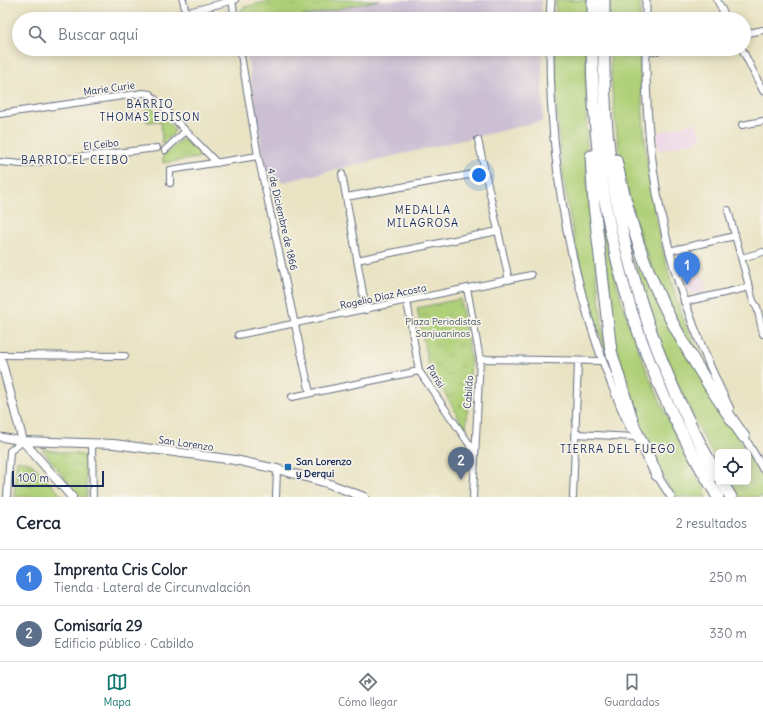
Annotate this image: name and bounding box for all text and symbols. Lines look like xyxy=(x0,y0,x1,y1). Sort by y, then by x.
search box xyxy=(12,12,751,56)
icon: search xyxy=(26,23,48,45)
text: Buscar aquí xyxy=(58,25,138,44)
street label: Marie Curie xyxy=(83,78,136,99)
district label: BARRIO THOMAS EDISON xyxy=(100,97,200,124)
street label: El Ceibo xyxy=(83,136,120,153)
district label: BARRIO EL CEIBO xyxy=(21,153,129,167)
your location xyxy=(469,165,489,185)
street label: 4 de Diciembre de 1866 xyxy=(264,167,301,272)
district label: MEDALLA MILAGROSA xyxy=(387,203,459,230)
pin: 1 xyxy=(674,252,700,285)
street label: Rogelio Díaz Acosta xyxy=(339,281,428,312)
park label: Plaza Periodistas Sanjuaninos xyxy=(405,315,481,340)
street label: Parisi xyxy=(424,362,448,390)
street label: Cabildo xyxy=(461,374,476,409)
street label: San Lorenzo xyxy=(157,433,215,454)
district label: TIERRA DEL FUEGO xyxy=(560,442,676,456)
pin: 2 xyxy=(448,447,474,480)
map controls xyxy=(715,449,751,485)
button: locate xyxy=(715,449,751,485)
place label: San Lorenzo y Derqui xyxy=(296,455,352,480)
marker: San Lorenzo y Derqui xyxy=(283,462,293,472)
scale bar xyxy=(12,469,104,488)
text: 100 m xyxy=(18,471,49,485)
text: Cerca xyxy=(16,512,61,534)
text: 2 resultados xyxy=(676,515,747,532)
text: Imprenta Cris Color xyxy=(54,560,187,579)
text: 1 xyxy=(26,569,32,586)
text: 250 m xyxy=(709,569,747,586)
text: Tienda · Lateral de Circunvalación xyxy=(54,579,251,596)
text: Comisaría 29 xyxy=(54,616,143,635)
text: 2 xyxy=(25,625,33,642)
text: 330 m xyxy=(709,625,747,642)
text: Edificio público · Cabildo xyxy=(54,635,194,652)
tab: Mapa xyxy=(103,671,131,709)
tab: Cómo llegar xyxy=(338,671,397,709)
tab: Guardados xyxy=(604,671,660,709)

